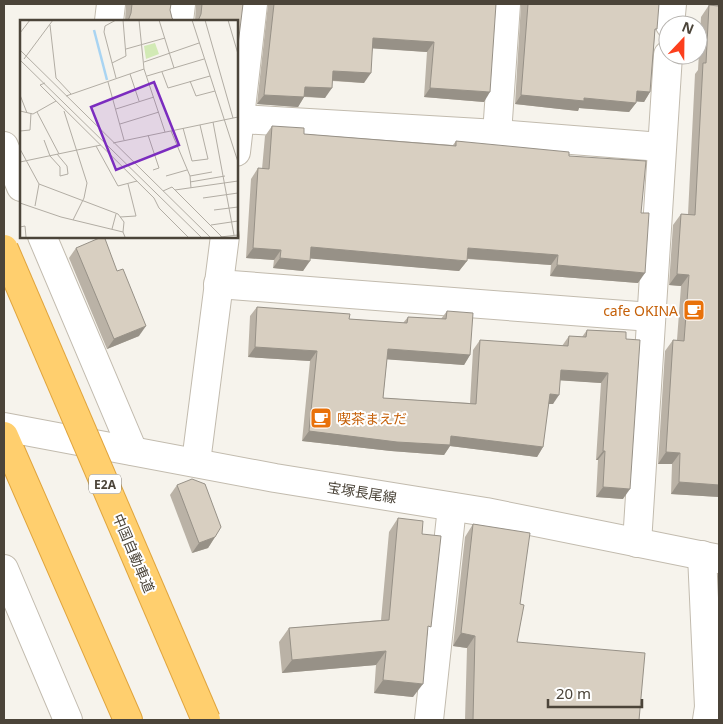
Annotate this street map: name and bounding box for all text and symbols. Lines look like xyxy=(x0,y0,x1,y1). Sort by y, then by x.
north arrow xyxy=(658,15,708,65)
text: N xyxy=(679,17,697,38)
inset map xyxy=(20,20,238,238)
cafe icon: cafe OKINA xyxy=(682,298,706,322)
place label: cafe OKINA xyxy=(603,301,678,320)
cafe icon: 喫茶まえだ xyxy=(309,406,333,430)
place label: 喫茶まえだ xyxy=(337,409,407,428)
road number: E2A xyxy=(89,474,121,494)
street label: 宝塚長尾線 xyxy=(326,477,398,507)
street label: 中国自動車道 xyxy=(109,511,159,595)
scale bar xyxy=(548,676,642,708)
text: 20 m xyxy=(556,683,591,703)

